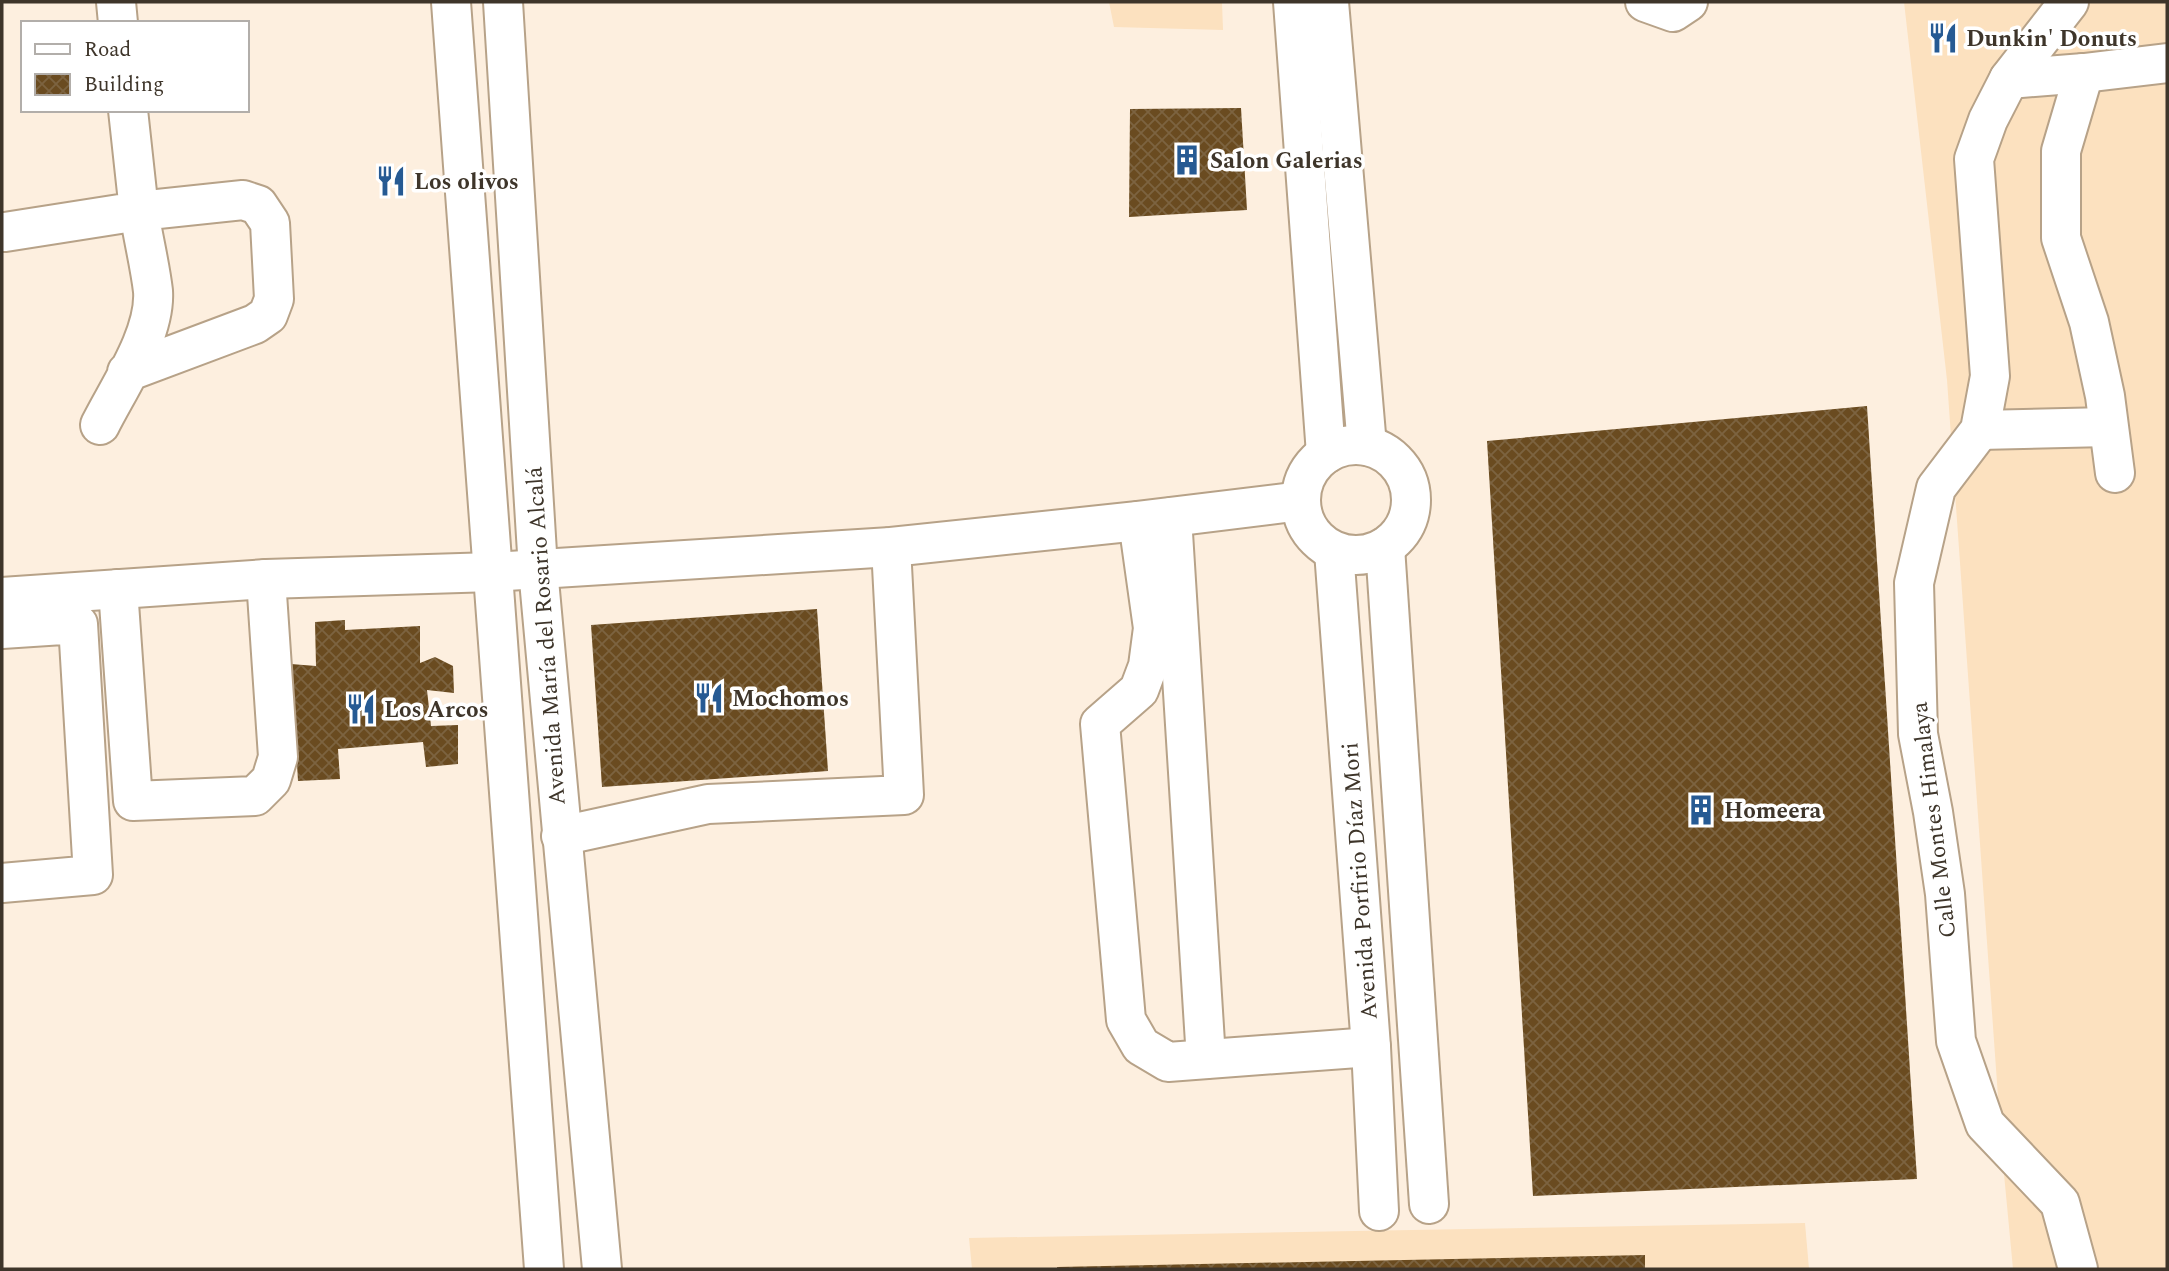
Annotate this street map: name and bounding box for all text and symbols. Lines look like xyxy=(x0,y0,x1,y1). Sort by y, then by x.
legend xyxy=(21,21,248,112)
restaurant icon: Dunkin' Donuts xyxy=(1926,21,1960,55)
place label: Dunkin' Donuts xyxy=(1966,22,2137,57)
text: Road xyxy=(84,34,131,66)
text: Building xyxy=(84,69,164,101)
building icon: Salon Galerias xyxy=(1170,143,1204,177)
place label: Salon Galerias xyxy=(1210,144,1363,179)
restaurant icon: Los olivos xyxy=(374,164,408,198)
place label: Los olivos xyxy=(414,165,519,200)
street label: Avenida María del Rosario Alcalá xyxy=(517,465,576,806)
restaurant icon: Mochomos xyxy=(692,681,726,715)
place label: Mochomos xyxy=(732,682,849,717)
restaurant icon: Los Arcos xyxy=(344,692,378,726)
place label: Los Arcos xyxy=(384,693,489,728)
street label: Calle Montes Himalaya xyxy=(1903,700,1966,940)
street label: Avenida Porfirio Díaz Mori xyxy=(1333,741,1388,1021)
building icon: Homeera xyxy=(1684,793,1718,827)
place label: Homeera xyxy=(1724,794,1821,829)

